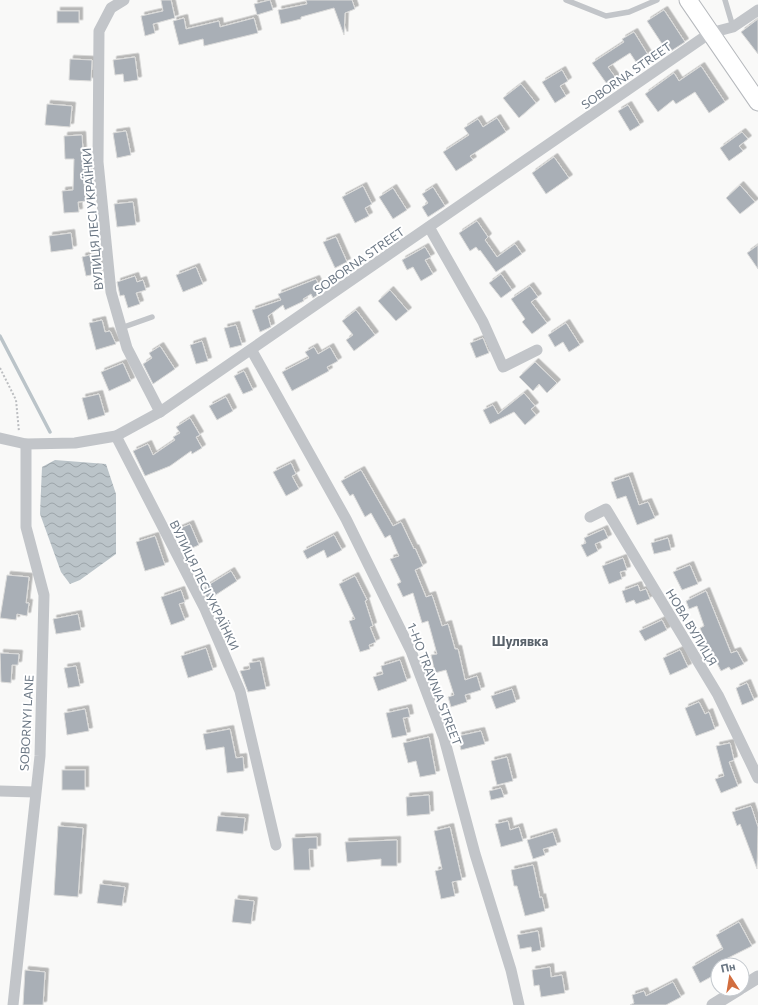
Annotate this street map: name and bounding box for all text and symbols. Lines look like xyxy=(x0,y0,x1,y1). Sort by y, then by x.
street label: SOBORNA STREET xyxy=(578,39,674,111)
street label: ВУЛИЦЯ ЛЕСІ УКРАЇНКИ xyxy=(79,147,105,291)
street label: SOBORNA STREET xyxy=(311,224,407,296)
street label: ВУЛИЦЯ ЛЕСІ УКРАЇНКИ xyxy=(167,518,243,652)
street label: НОВА ВУЛИЦЯ xyxy=(664,586,720,668)
street label: 1-HO TRAVNIA STREET xyxy=(405,621,465,748)
district label: Шулявка xyxy=(492,633,548,649)
street label: SOBORNYI LANE xyxy=(16,675,36,771)
north arrow xyxy=(710,957,750,997)
text: Пн xyxy=(719,959,736,975)

